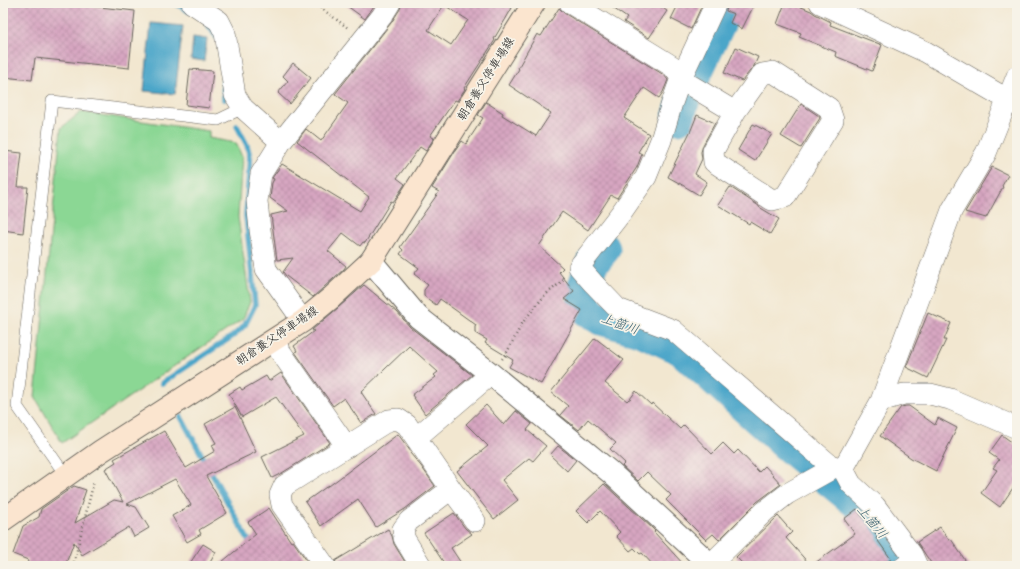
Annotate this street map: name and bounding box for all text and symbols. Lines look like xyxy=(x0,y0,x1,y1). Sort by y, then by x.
street label: 朝倉養父停車場線 xyxy=(453,34,519,124)
street label: 朝倉養父停車場線 xyxy=(232,302,322,370)
water label: 上箇川 xyxy=(599,309,641,339)
water label: 上箇川 xyxy=(853,501,891,543)

